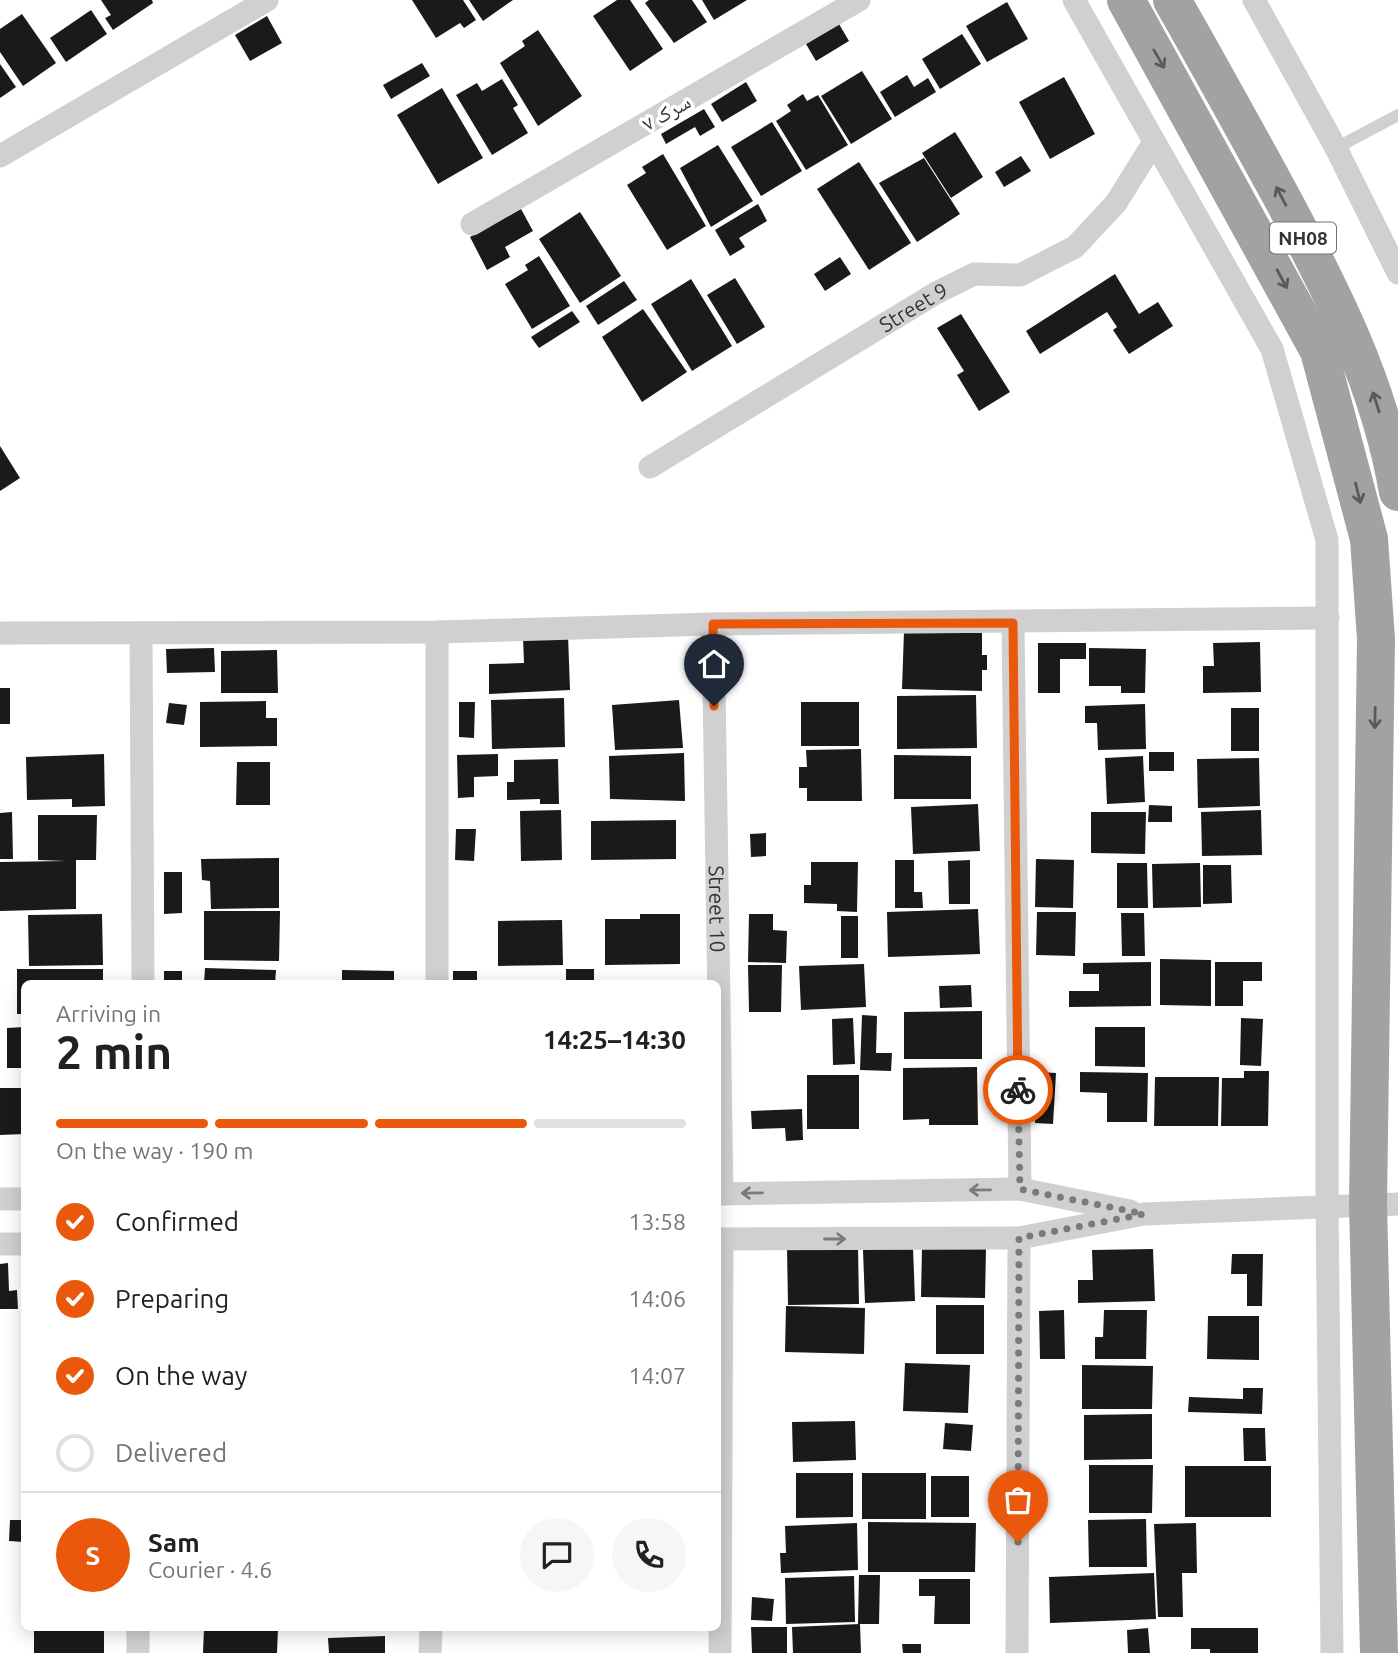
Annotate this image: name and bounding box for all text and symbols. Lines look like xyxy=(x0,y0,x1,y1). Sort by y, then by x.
one-way arrow xyxy=(1152,49,1166,69)
street label: سرک ۷ xyxy=(638,89,694,135)
one-way arrow xyxy=(1273,186,1287,207)
road number: NH08 xyxy=(1270,222,1336,254)
one-way arrow xyxy=(1275,269,1289,289)
street label: Street 9 xyxy=(875,277,951,337)
one-way arrow xyxy=(1369,391,1381,413)
one-way arrow xyxy=(1352,481,1365,503)
pin xyxy=(684,634,744,706)
icon: home xyxy=(695,645,733,683)
one-way arrow xyxy=(1368,707,1382,730)
street label: Street 10 xyxy=(705,865,730,953)
text: Arriving in xyxy=(56,1001,161,1026)
text: 14:25–14:30 xyxy=(543,1025,686,1054)
text: 2 min xyxy=(56,1026,172,1078)
courier xyxy=(983,1055,1053,1125)
icon: bike xyxy=(999,1071,1037,1109)
text: On the way · 190 m xyxy=(56,1138,253,1163)
one-way arrow xyxy=(969,1183,992,1196)
one-way arrow xyxy=(741,1186,764,1200)
icon: check xyxy=(56,1203,94,1241)
text: Confirmed xyxy=(115,1207,239,1236)
text: 13:58 xyxy=(628,1209,686,1234)
one-way arrow xyxy=(823,1232,846,1246)
icon: check xyxy=(56,1280,94,1318)
text: Preparing xyxy=(115,1284,229,1313)
text: 14:06 xyxy=(628,1286,686,1311)
icon: check xyxy=(56,1357,94,1395)
text: On the way xyxy=(115,1361,247,1390)
text: 14:07 xyxy=(628,1363,686,1388)
text: Delivered xyxy=(115,1438,227,1467)
pin xyxy=(988,1470,1048,1542)
icon: bag xyxy=(999,1481,1037,1519)
button: chat xyxy=(520,1518,594,1592)
button: phone xyxy=(612,1518,686,1592)
text: Sam xyxy=(148,1528,200,1557)
text: S xyxy=(86,1541,100,1570)
text: Courier · 4.6 xyxy=(148,1557,272,1582)

